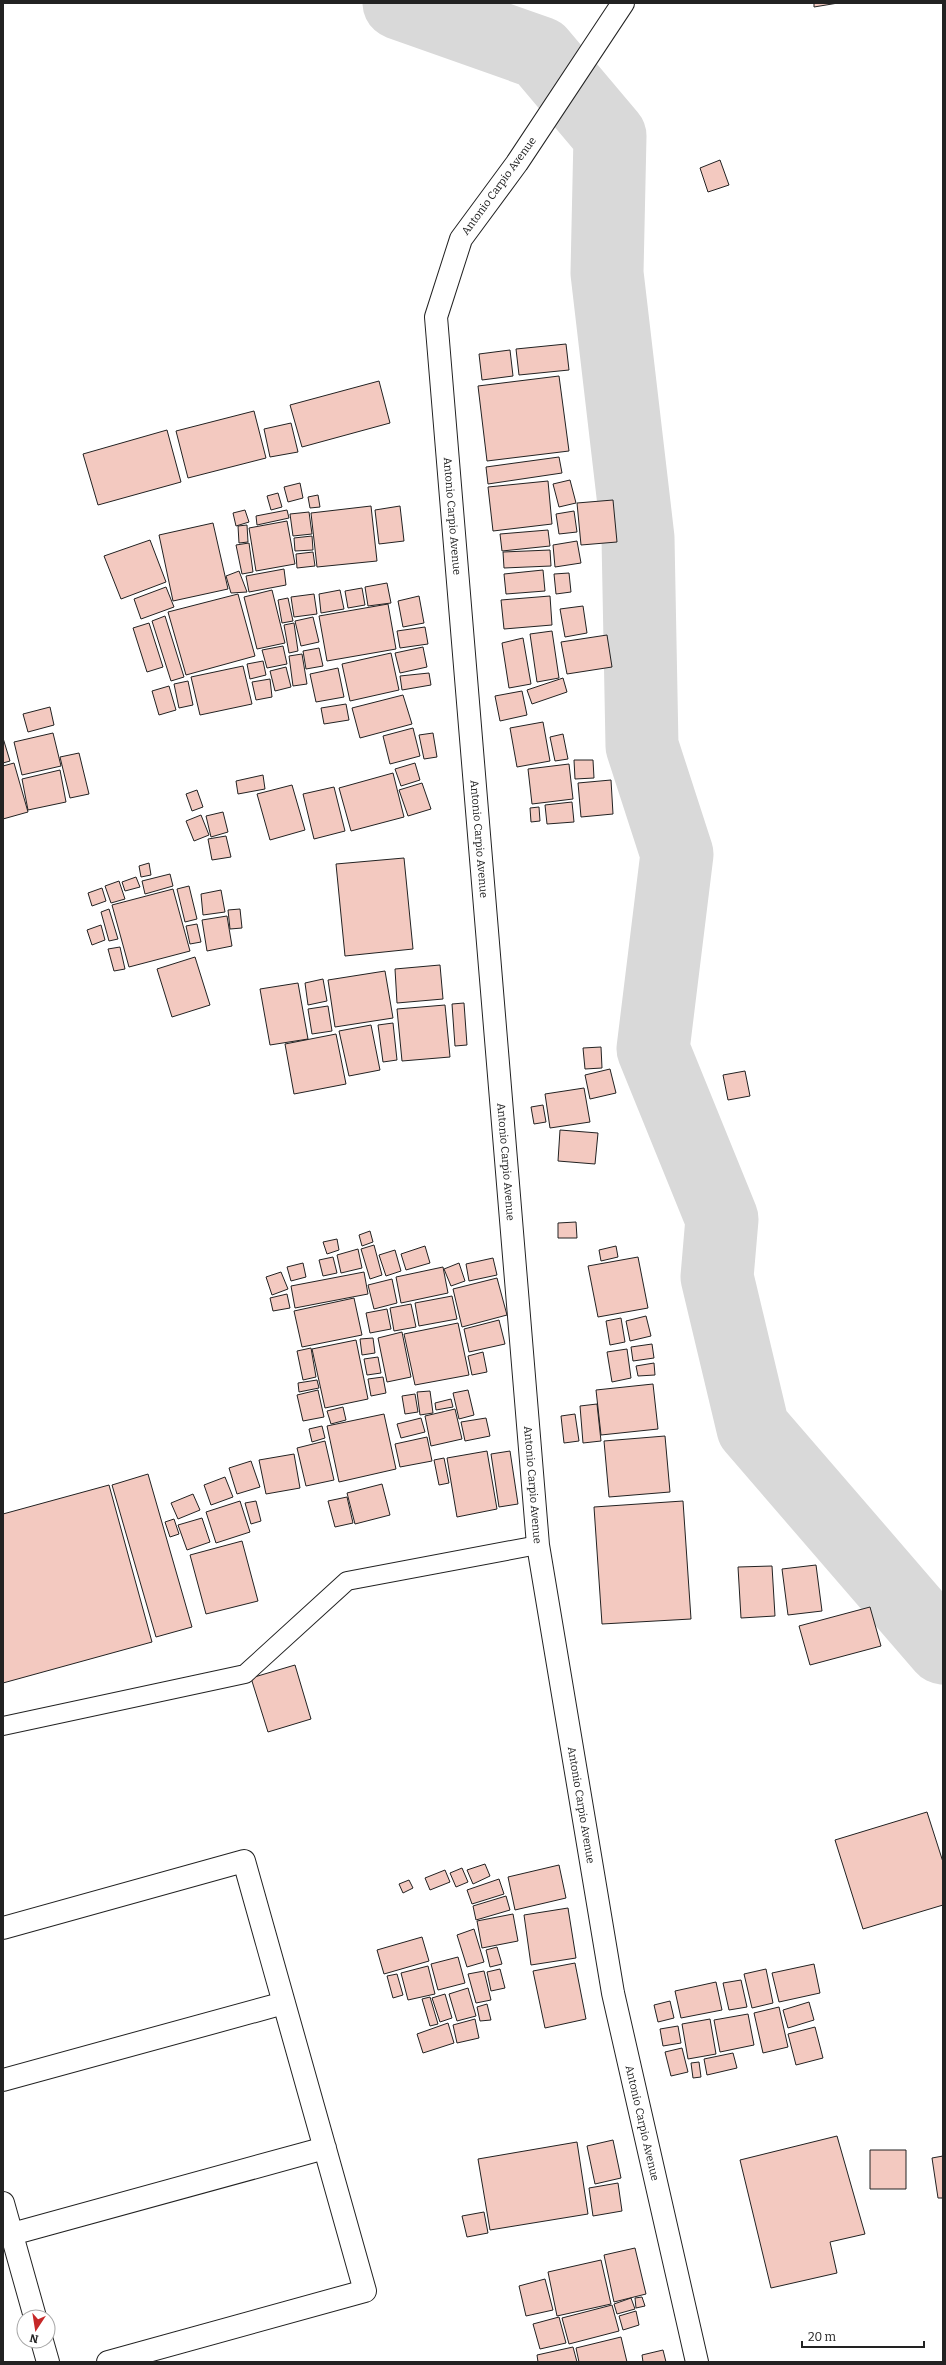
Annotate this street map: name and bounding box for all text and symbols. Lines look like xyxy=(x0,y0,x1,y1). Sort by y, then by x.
street label: Antonio Carpio Avenue xyxy=(459,134,539,238)
street label: Antonio Carpio Avenue xyxy=(441,457,464,576)
street label: Antonio Carpio Avenue xyxy=(468,780,491,898)
street label: Antonio Carpio Avenue xyxy=(495,1102,518,1221)
street label: Antonio Carpio Avenue xyxy=(522,1425,544,1544)
street label: Antonio Carpio Avenue xyxy=(565,1746,598,1864)
street label: Antonio Carpio Avenue xyxy=(623,2064,662,2182)
north arrow xyxy=(16,2309,56,2349)
scale bar xyxy=(802,2323,924,2349)
text: 20 m xyxy=(808,2330,837,2344)
text: N xyxy=(28,2331,40,2346)

